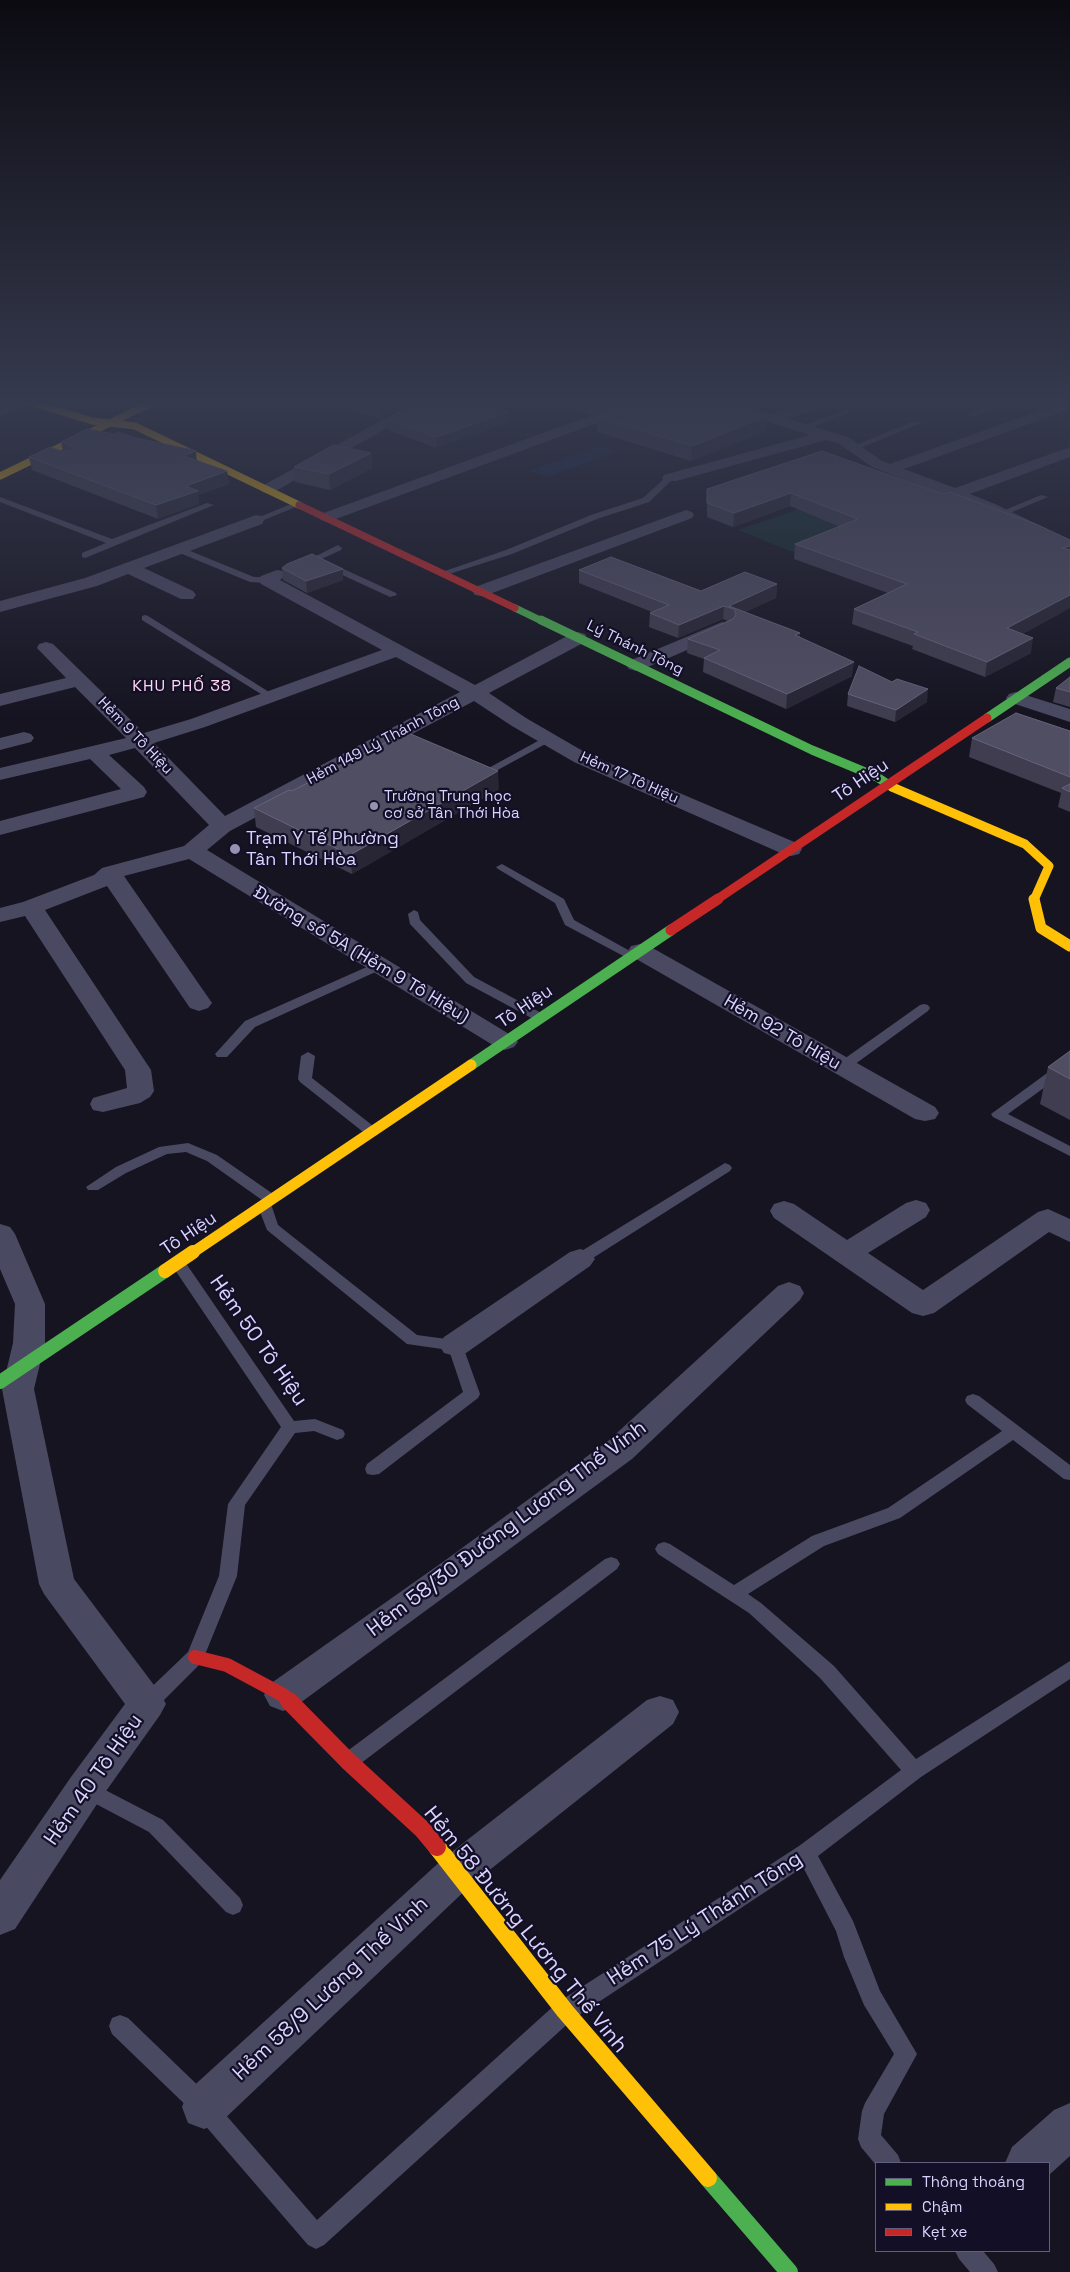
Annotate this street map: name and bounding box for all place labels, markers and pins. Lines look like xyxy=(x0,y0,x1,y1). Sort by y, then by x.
place label: Trường Trung học cơ sở Tân Thới Hòa xyxy=(384,788,520,823)
marker: Trường Trung học cơ sở Tân Thới Hòa xyxy=(368,800,380,812)
place label: Trạm Y Tế Phường Tân Thới Hòa xyxy=(246,828,399,871)
marker: Trạm Y Tế Phường Tân Thới Hòa xyxy=(228,842,242,856)

